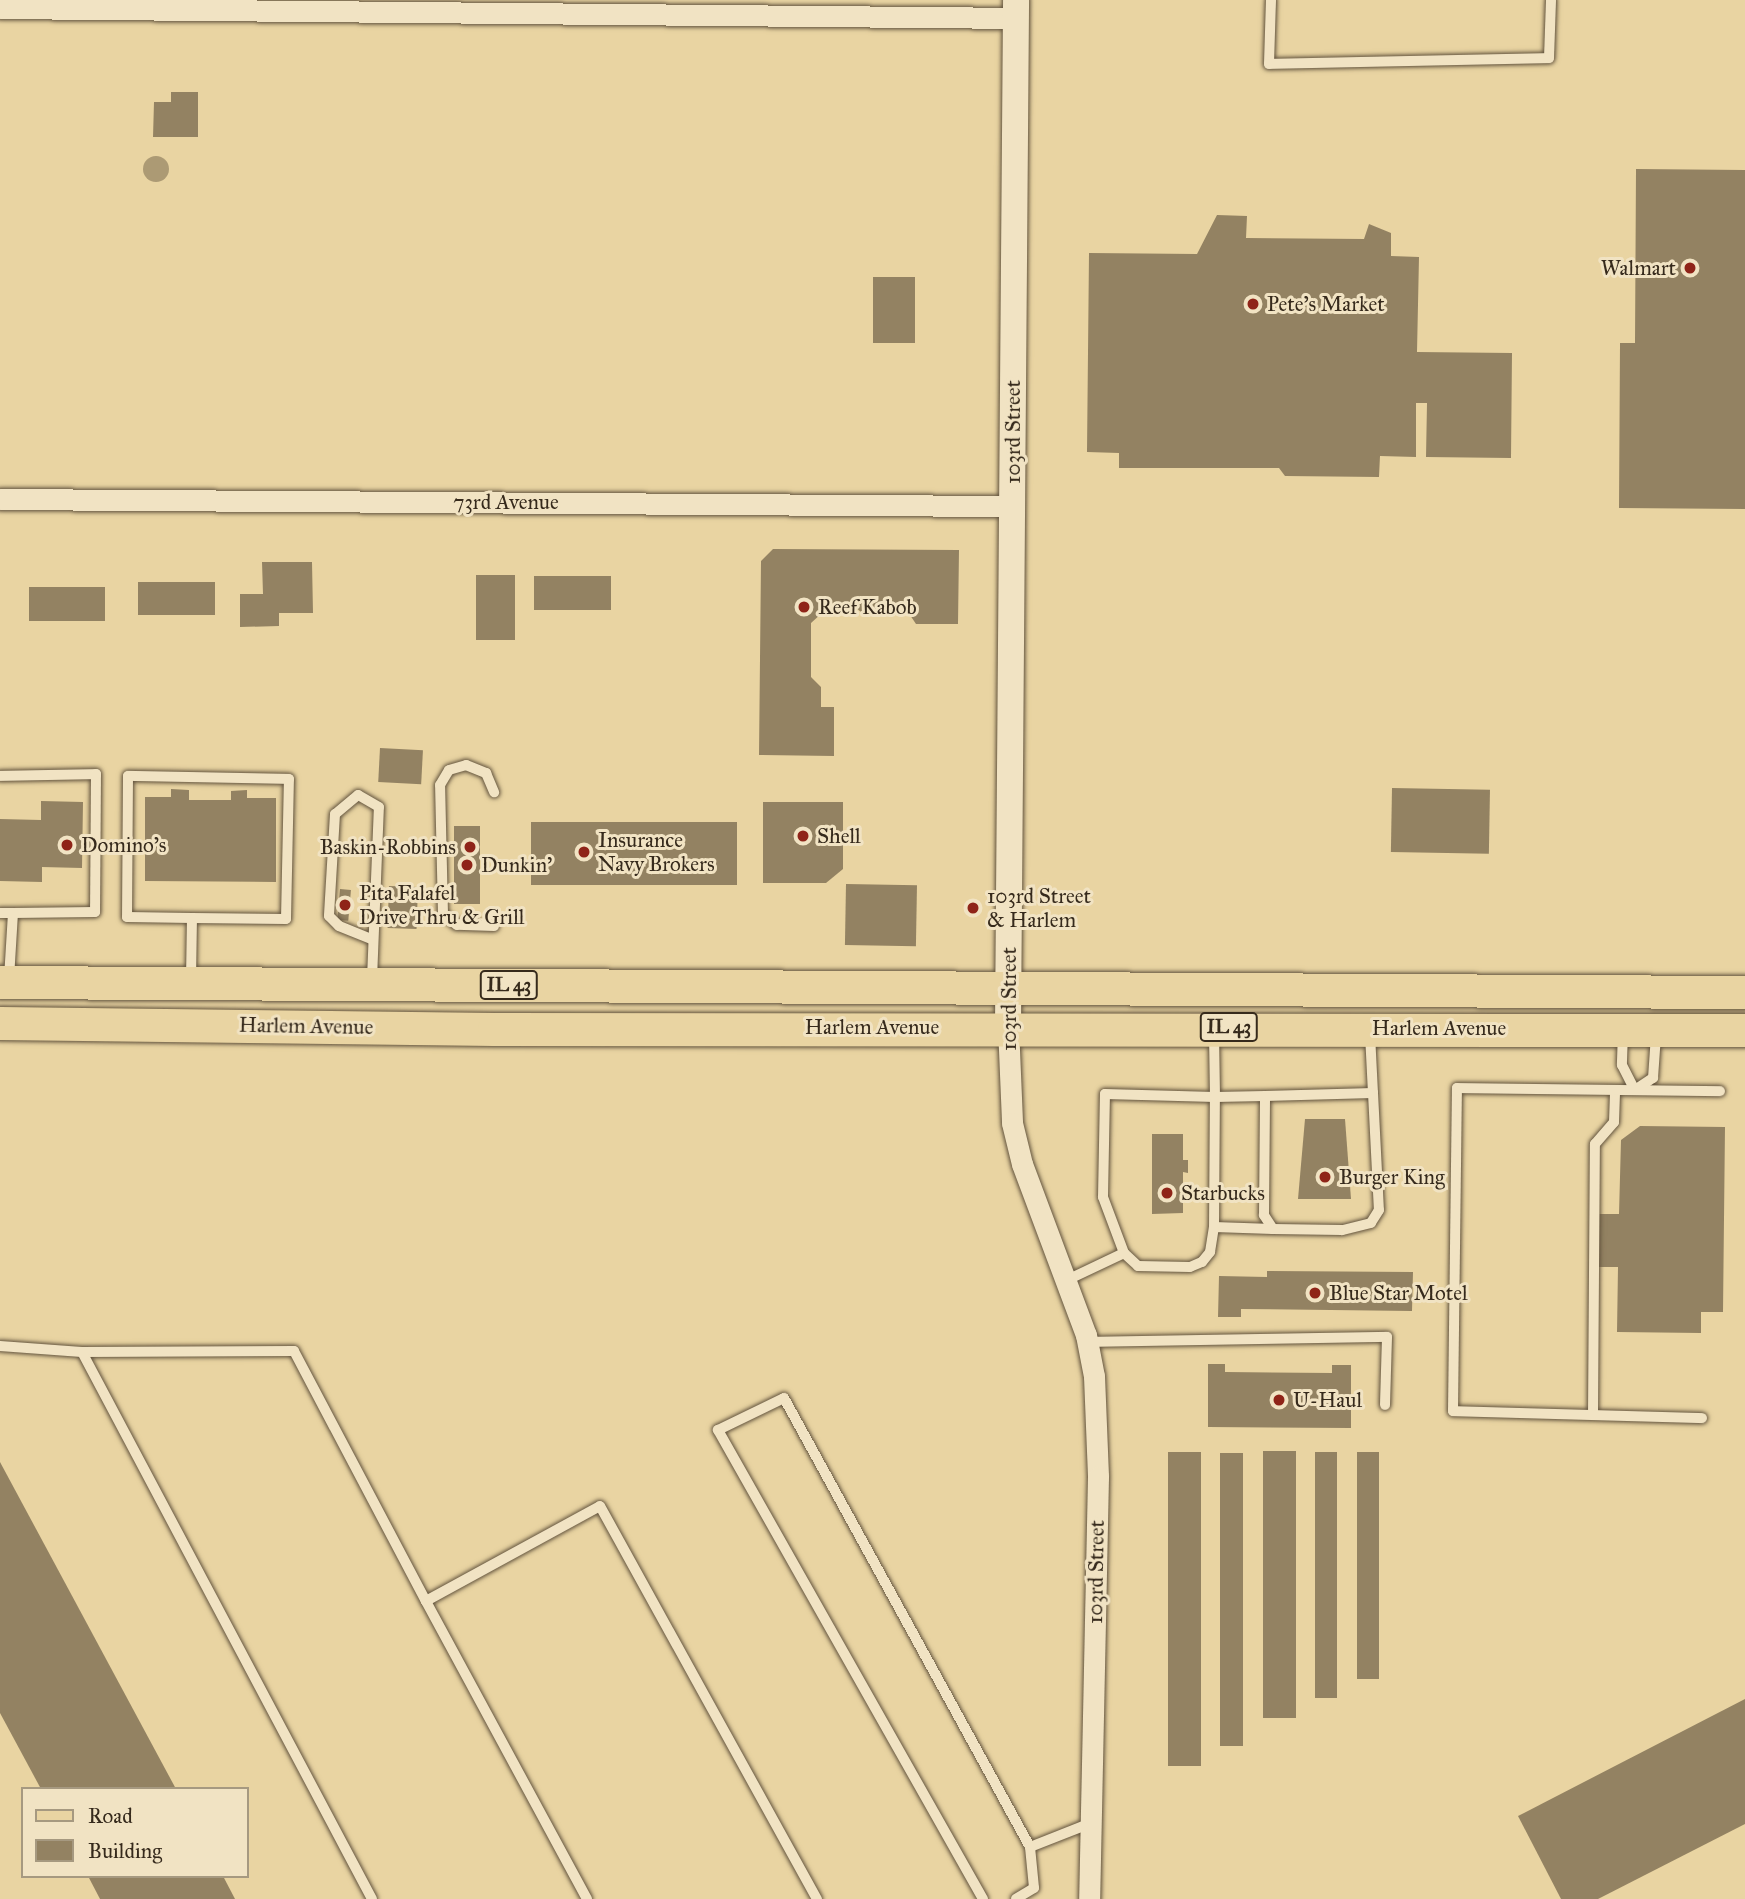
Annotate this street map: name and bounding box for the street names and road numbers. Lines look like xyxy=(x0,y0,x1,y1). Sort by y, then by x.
street label: 103rd Street xyxy=(1000,380,1026,484)
street label: 73rd Avenue xyxy=(453,489,559,515)
street label: 103rd Street xyxy=(996,947,1022,1051)
road number: IL 43 xyxy=(479,970,539,1001)
street label: Harlem Avenue xyxy=(239,1012,373,1040)
road number: IL 43 xyxy=(1199,1012,1259,1042)
street label: Harlem Avenue xyxy=(805,1014,939,1040)
street label: Harlem Avenue xyxy=(1372,1015,1506,1041)
street label: 103rd Street xyxy=(1082,1520,1110,1624)

